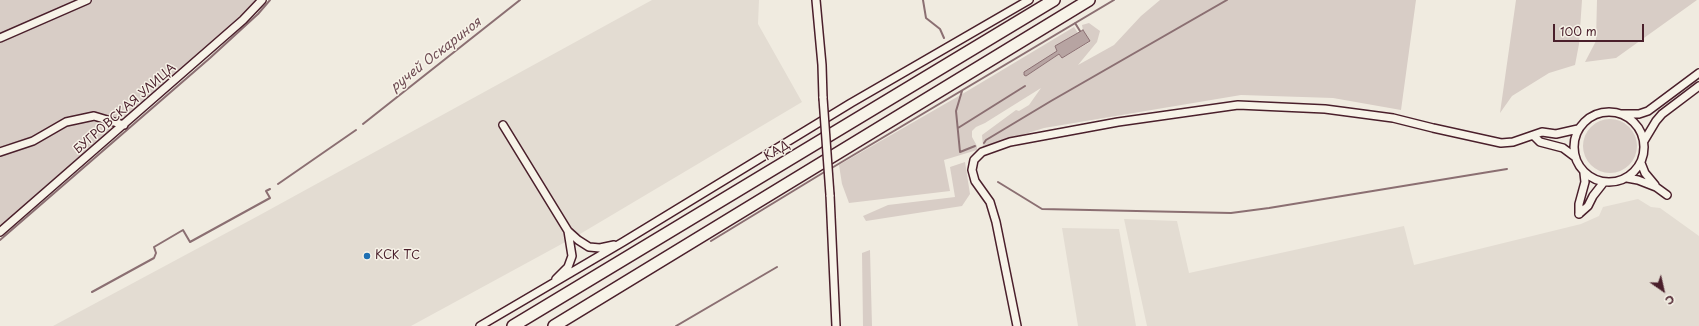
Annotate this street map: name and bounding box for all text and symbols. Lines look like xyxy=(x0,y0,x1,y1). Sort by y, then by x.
water label: ручей Оскариноя xyxy=(387,15,485,95)
scale bar xyxy=(1555,16,1646,42)
text: 100 m xyxy=(1560,22,1597,40)
street label: БУГРОВСКАЯ УЛИЦА xyxy=(71,61,179,157)
street label: КАД xyxy=(762,138,792,164)
place label: КСК ТС xyxy=(375,249,420,263)
marker: КСК ТС xyxy=(362,251,372,261)
north arrow xyxy=(1643,270,1683,310)
text: С xyxy=(1662,291,1678,310)

